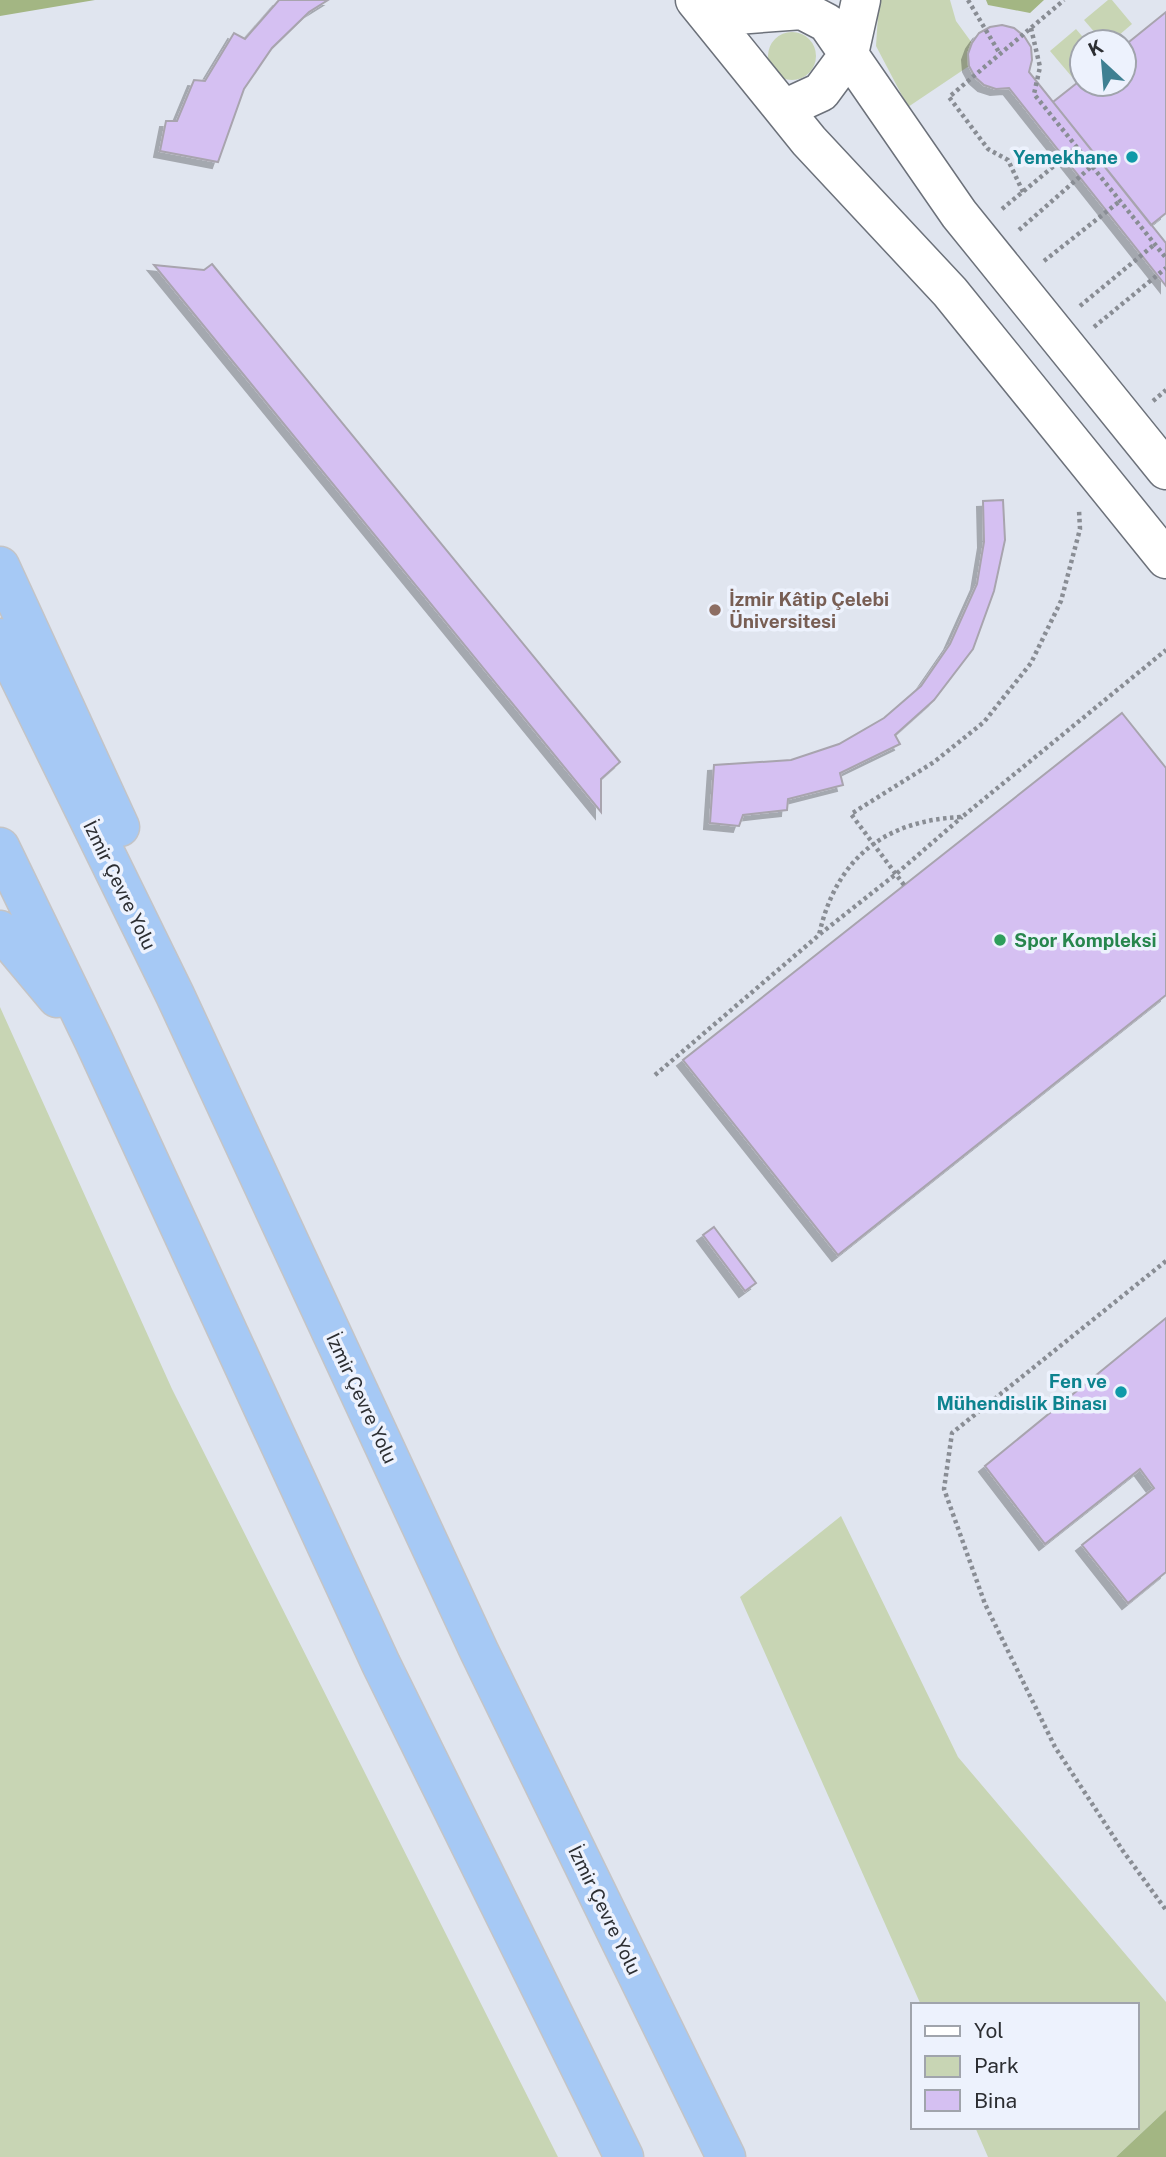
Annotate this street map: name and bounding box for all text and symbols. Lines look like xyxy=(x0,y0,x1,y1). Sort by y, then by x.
north arrow xyxy=(1068,28,1138,98)
text: K xyxy=(1085,35,1107,61)
place label: Yemekhane xyxy=(1013,146,1118,168)
marker: Yemekhane xyxy=(1124,149,1140,165)
place label: İzmir Kâtip Çelebi Üniversitesi xyxy=(729,588,889,632)
marker: İzmir Kâtip Çelebi Üniversitesi xyxy=(707,602,723,618)
street label: İzmir Çevre Yolu xyxy=(79,817,161,953)
place label: Spor Kompleksi xyxy=(1014,929,1157,951)
marker: Spor Kompleksi xyxy=(992,932,1008,948)
street label: İzmir Çevre Yolu xyxy=(322,1329,402,1467)
place label: Fen ve Mühendislik Binası xyxy=(936,1370,1107,1414)
marker: Fen ve Mühendislik Binası xyxy=(1113,1384,1129,1400)
street label: İzmir Çevre Yolu xyxy=(564,1842,646,1978)
legend xyxy=(911,2003,1138,2129)
text: Yol xyxy=(974,2018,1004,2043)
text: Park xyxy=(974,2053,1019,2078)
text: Bina xyxy=(974,2088,1017,2113)

